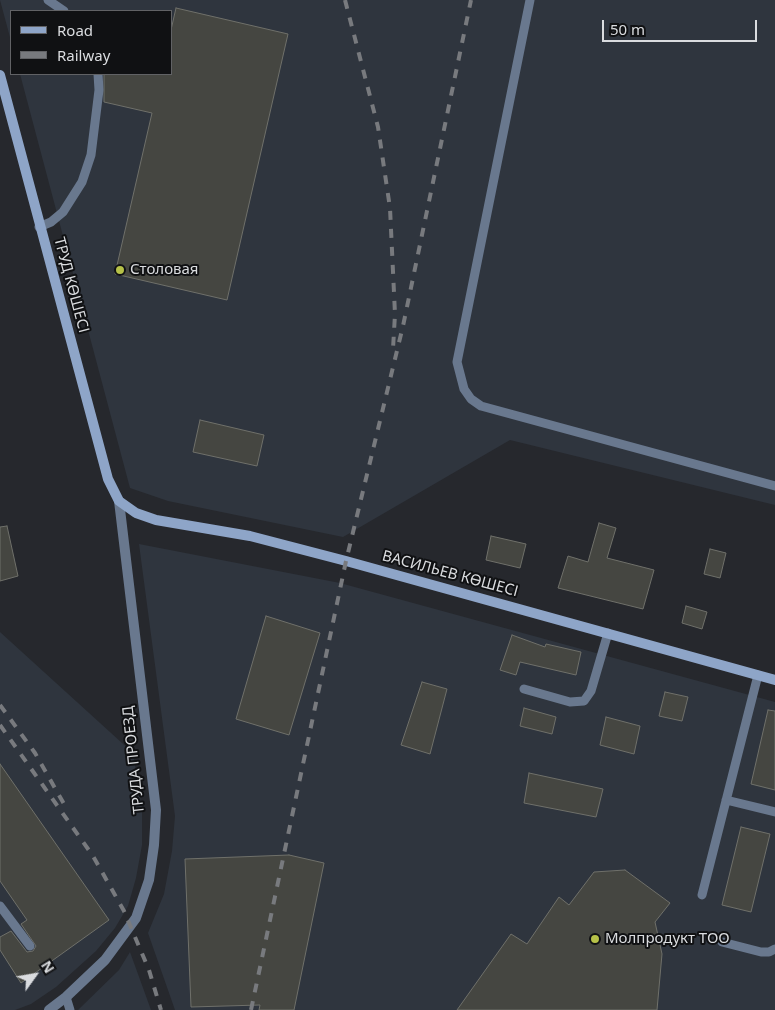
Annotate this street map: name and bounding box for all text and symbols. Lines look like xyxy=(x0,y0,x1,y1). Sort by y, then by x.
legend xyxy=(10,10,172,75)
scale bar xyxy=(605,10,760,42)
text: 50 m xyxy=(610,19,645,39)
text: Road xyxy=(57,20,93,40)
text: Railway xyxy=(57,45,110,65)
street label: ТРУД КӨШЕСІ xyxy=(50,235,92,335)
place label: Столовая xyxy=(130,261,199,279)
marker: Столовая xyxy=(114,264,126,276)
street label: ВАСИЛЬЕВ КӨШЕСІ xyxy=(380,547,520,601)
street label: ТРУДА ПРОЕЗД xyxy=(119,705,149,815)
place label: Молпродукт ТОО xyxy=(605,930,730,948)
marker: Молпродукт ТОО xyxy=(589,933,601,945)
north arrow xyxy=(10,950,60,1000)
text: N xyxy=(37,957,59,977)

